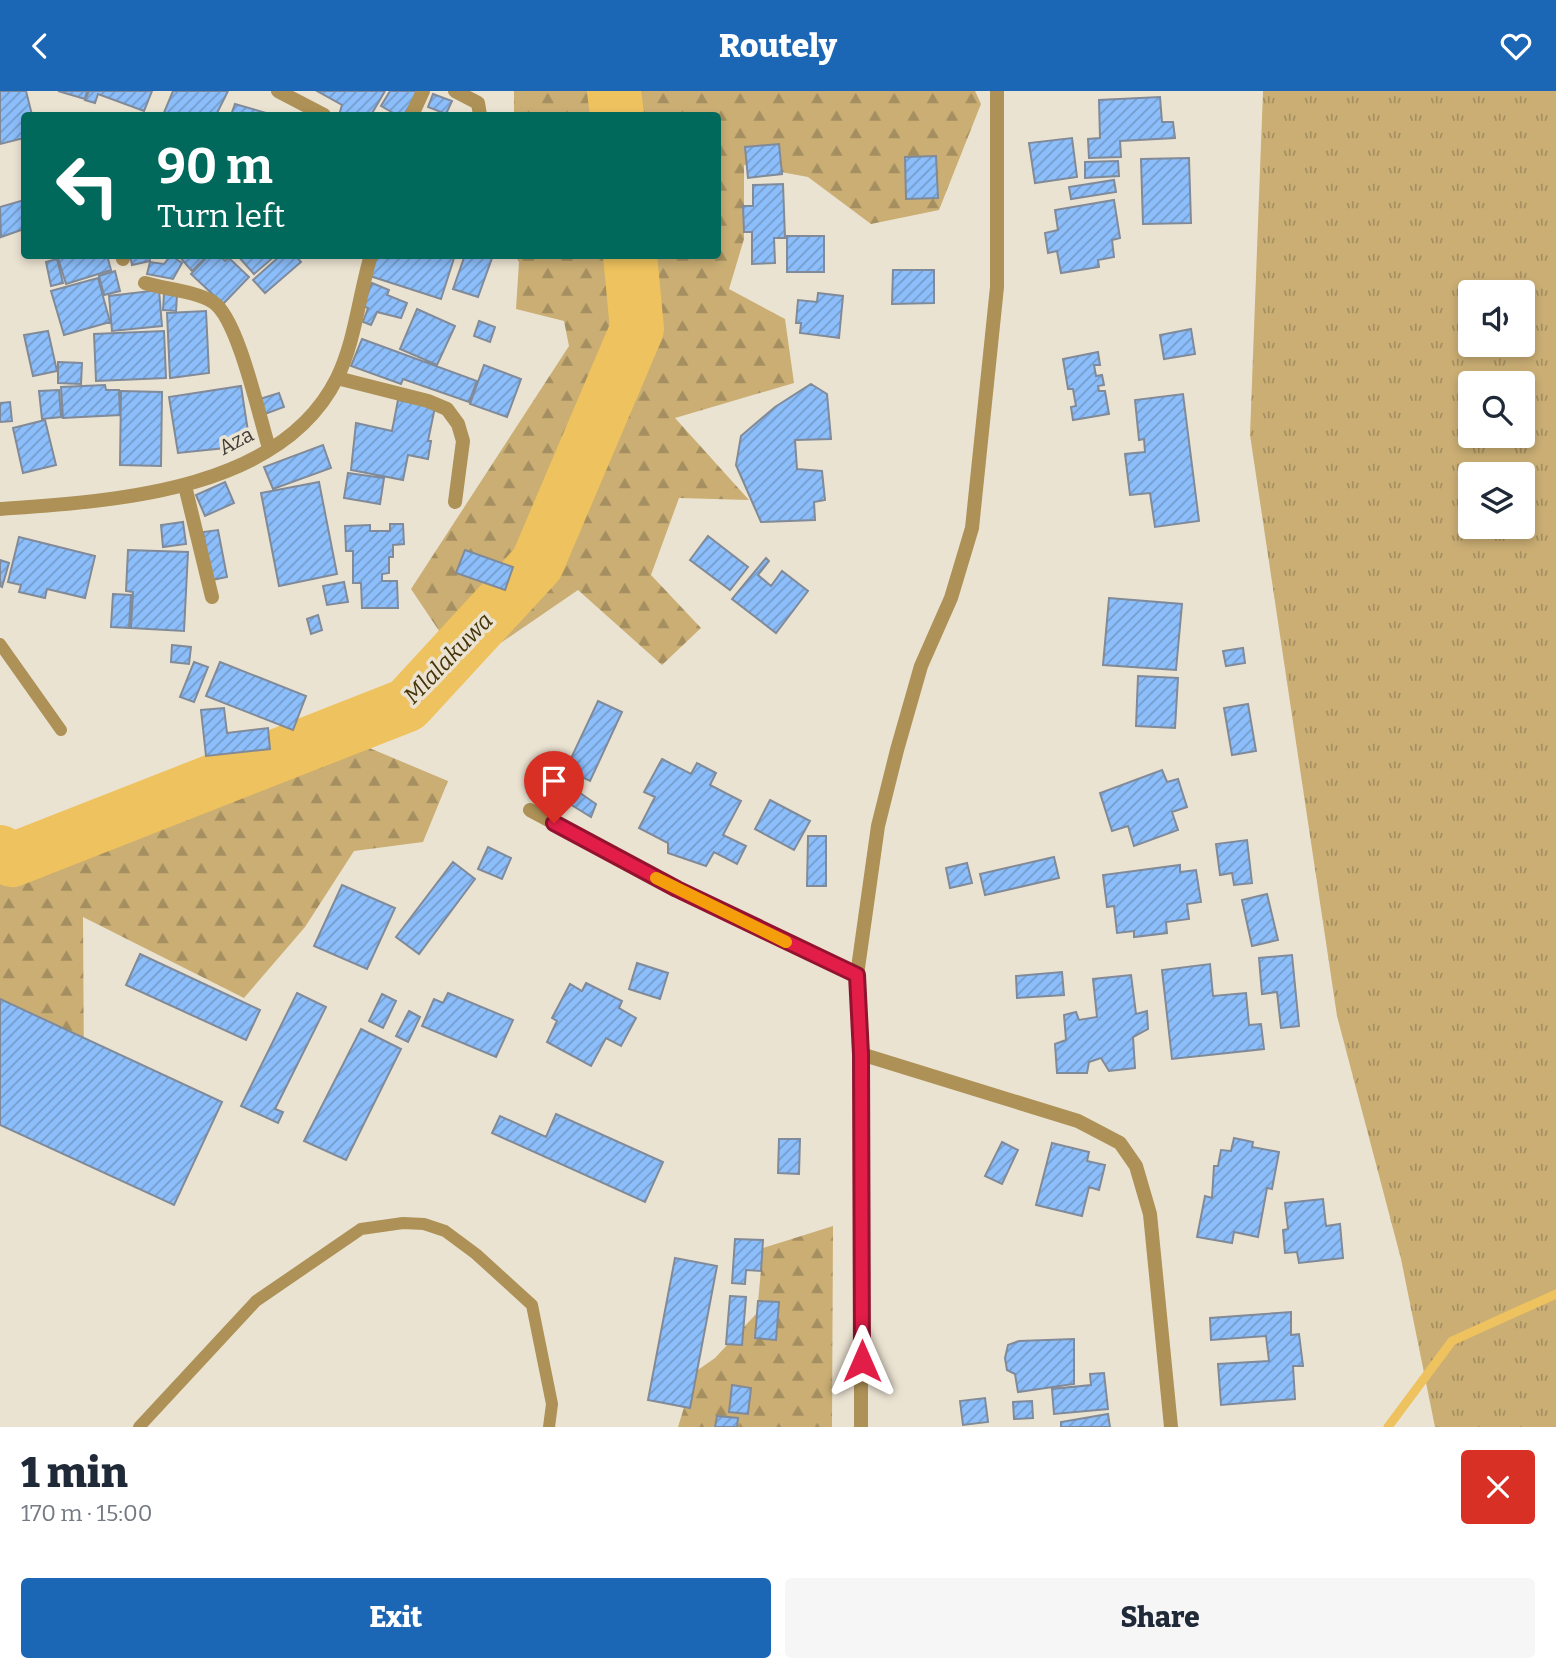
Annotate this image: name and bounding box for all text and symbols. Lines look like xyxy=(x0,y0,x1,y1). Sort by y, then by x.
icon: back xyxy=(21,27,59,65)
text: Routely xyxy=(719,27,837,65)
icon: heart xyxy=(1497,27,1535,65)
text: 90 m xyxy=(157,137,273,196)
icon: left xyxy=(42,140,133,231)
text: Turn left xyxy=(157,197,285,235)
map controls xyxy=(1458,280,1535,539)
button: sound xyxy=(1458,280,1535,357)
button: search xyxy=(1458,371,1535,448)
street label: Aza xyxy=(214,421,258,461)
button: layers xyxy=(1458,462,1535,539)
water label: Mlalakuwa xyxy=(398,607,498,709)
pin xyxy=(524,751,584,823)
icon: arrive xyxy=(535,762,573,800)
position arrow xyxy=(825,1324,899,1398)
text: 1 min xyxy=(21,1448,128,1498)
button: close xyxy=(1461,1450,1535,1524)
text: 170 m · 15:00 xyxy=(21,1499,153,1527)
button: Exit xyxy=(21,1578,771,1658)
button: Share xyxy=(785,1578,1535,1658)

